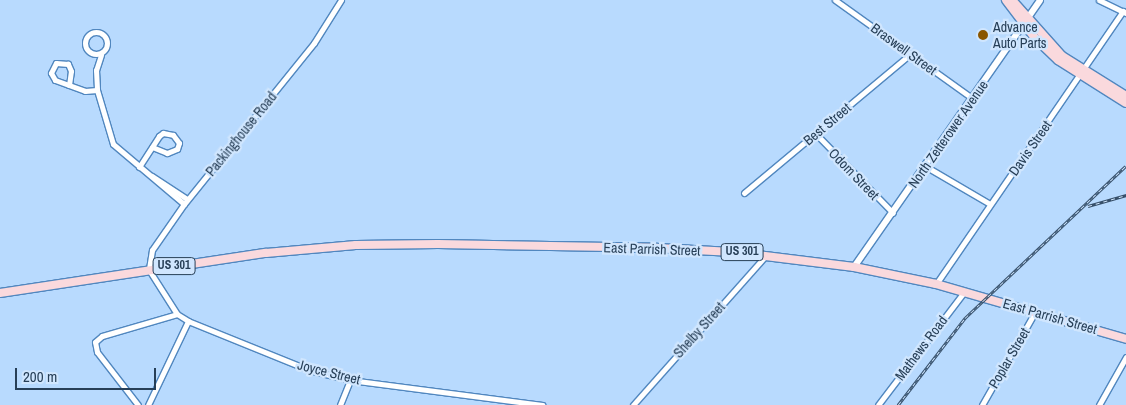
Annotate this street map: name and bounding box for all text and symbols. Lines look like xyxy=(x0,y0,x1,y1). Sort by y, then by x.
place label: Advance Auto Parts xyxy=(993,19,1047,52)
street label: Braswell Street xyxy=(868,20,940,78)
marker: Advance Auto Parts xyxy=(977,29,989,41)
street label: North Zetterower Avenue xyxy=(904,77,992,191)
street label: Packinghouse Road xyxy=(202,89,280,179)
street label: Best Street xyxy=(800,99,854,149)
street label: Davis Street xyxy=(1005,117,1055,179)
street label: Odom Street xyxy=(825,145,883,203)
street label: East Parrish Street xyxy=(603,239,701,259)
road number: US 301 xyxy=(720,242,764,262)
road number: US 301 xyxy=(152,256,196,276)
street label: East Parrish Street xyxy=(1001,295,1099,337)
street label: Shelby Street xyxy=(670,299,728,361)
street label: Mathews Road xyxy=(891,312,951,384)
street label: Poplar Street xyxy=(985,325,1033,391)
street label: Joyce Street xyxy=(296,356,362,388)
scale bar xyxy=(18,358,159,390)
text: 200 m xyxy=(23,366,57,387)

